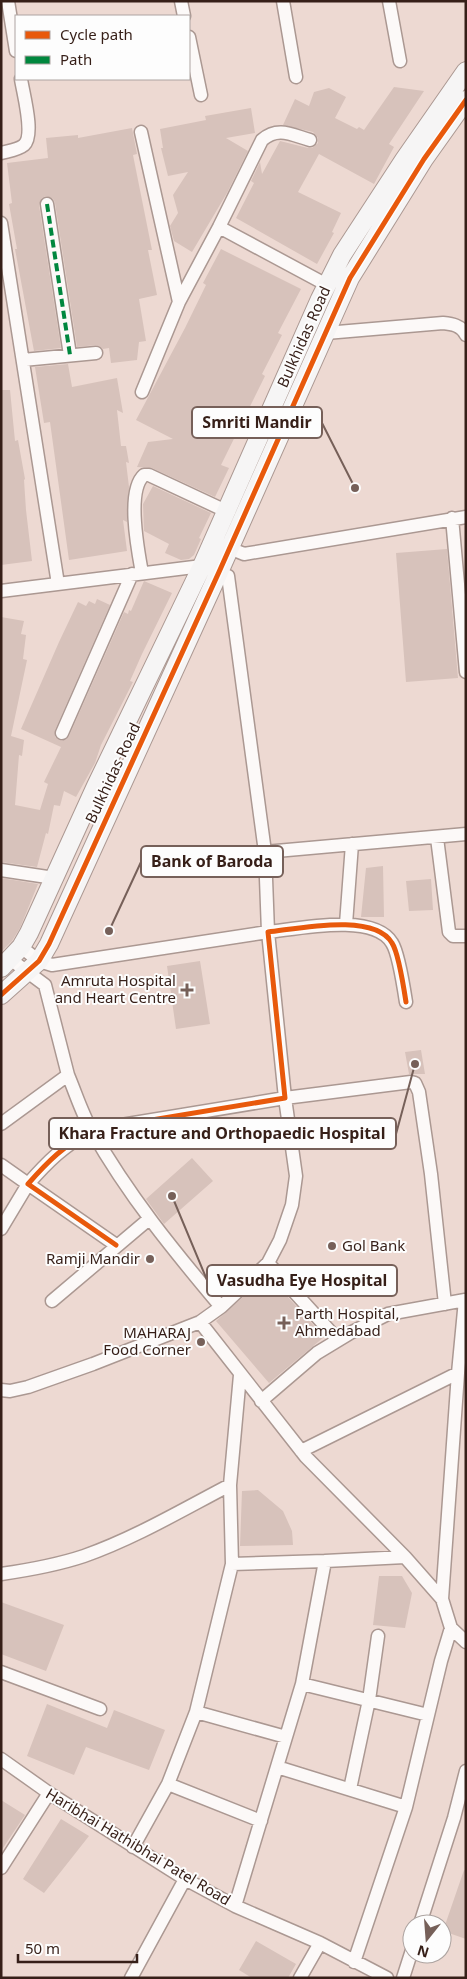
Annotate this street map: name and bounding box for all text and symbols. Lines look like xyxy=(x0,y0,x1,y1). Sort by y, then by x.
legend xyxy=(15,15,190,80)
text: Cycle path xyxy=(60,24,133,44)
text: Path xyxy=(60,49,92,69)
street label: Bulkhidas Road xyxy=(272,283,334,390)
callout: Smriti Mandir xyxy=(192,407,322,438)
text: Smriti Mandir xyxy=(202,411,312,433)
street label: Bulkhidas Road xyxy=(80,719,144,826)
callout: Bank of Baroda xyxy=(141,846,283,877)
text: Bank of Baroda xyxy=(151,850,273,872)
place label: Amruta Hospital and Heart Centre xyxy=(55,970,176,1007)
marker: Amruta Hospital and Heart Centre xyxy=(180,983,194,997)
callout: Khara Fracture and Orthopaedic Hospital xyxy=(49,1118,396,1149)
text: Khara Fracture and Orthopaedic Hospital xyxy=(59,1122,385,1144)
place label: Gol Bank xyxy=(342,1235,405,1255)
marker: Gol Bank xyxy=(326,1240,338,1252)
place label: Ramji Mandir xyxy=(46,1248,140,1268)
marker: Ramji Mandir xyxy=(144,1253,156,1265)
callout: Vasudha Eye Hospital xyxy=(207,1265,397,1296)
text: Vasudha Eye Hospital xyxy=(217,1269,387,1291)
place label: Parth Hospital, Ahmedabad xyxy=(295,1303,399,1340)
marker: Parth Hospital, Ahmedabad xyxy=(277,1316,291,1330)
place label: MAHARAJ Food Corner xyxy=(103,1322,191,1359)
marker: MAHARAJ Food Corner xyxy=(195,1336,207,1348)
street label: Haribhai Hathibhai Patel Road xyxy=(42,1783,235,1909)
north arrow xyxy=(402,1914,452,1964)
scale bar xyxy=(18,1932,136,1964)
text: 50 m xyxy=(25,1938,60,1958)
text: N xyxy=(415,1941,431,1963)

